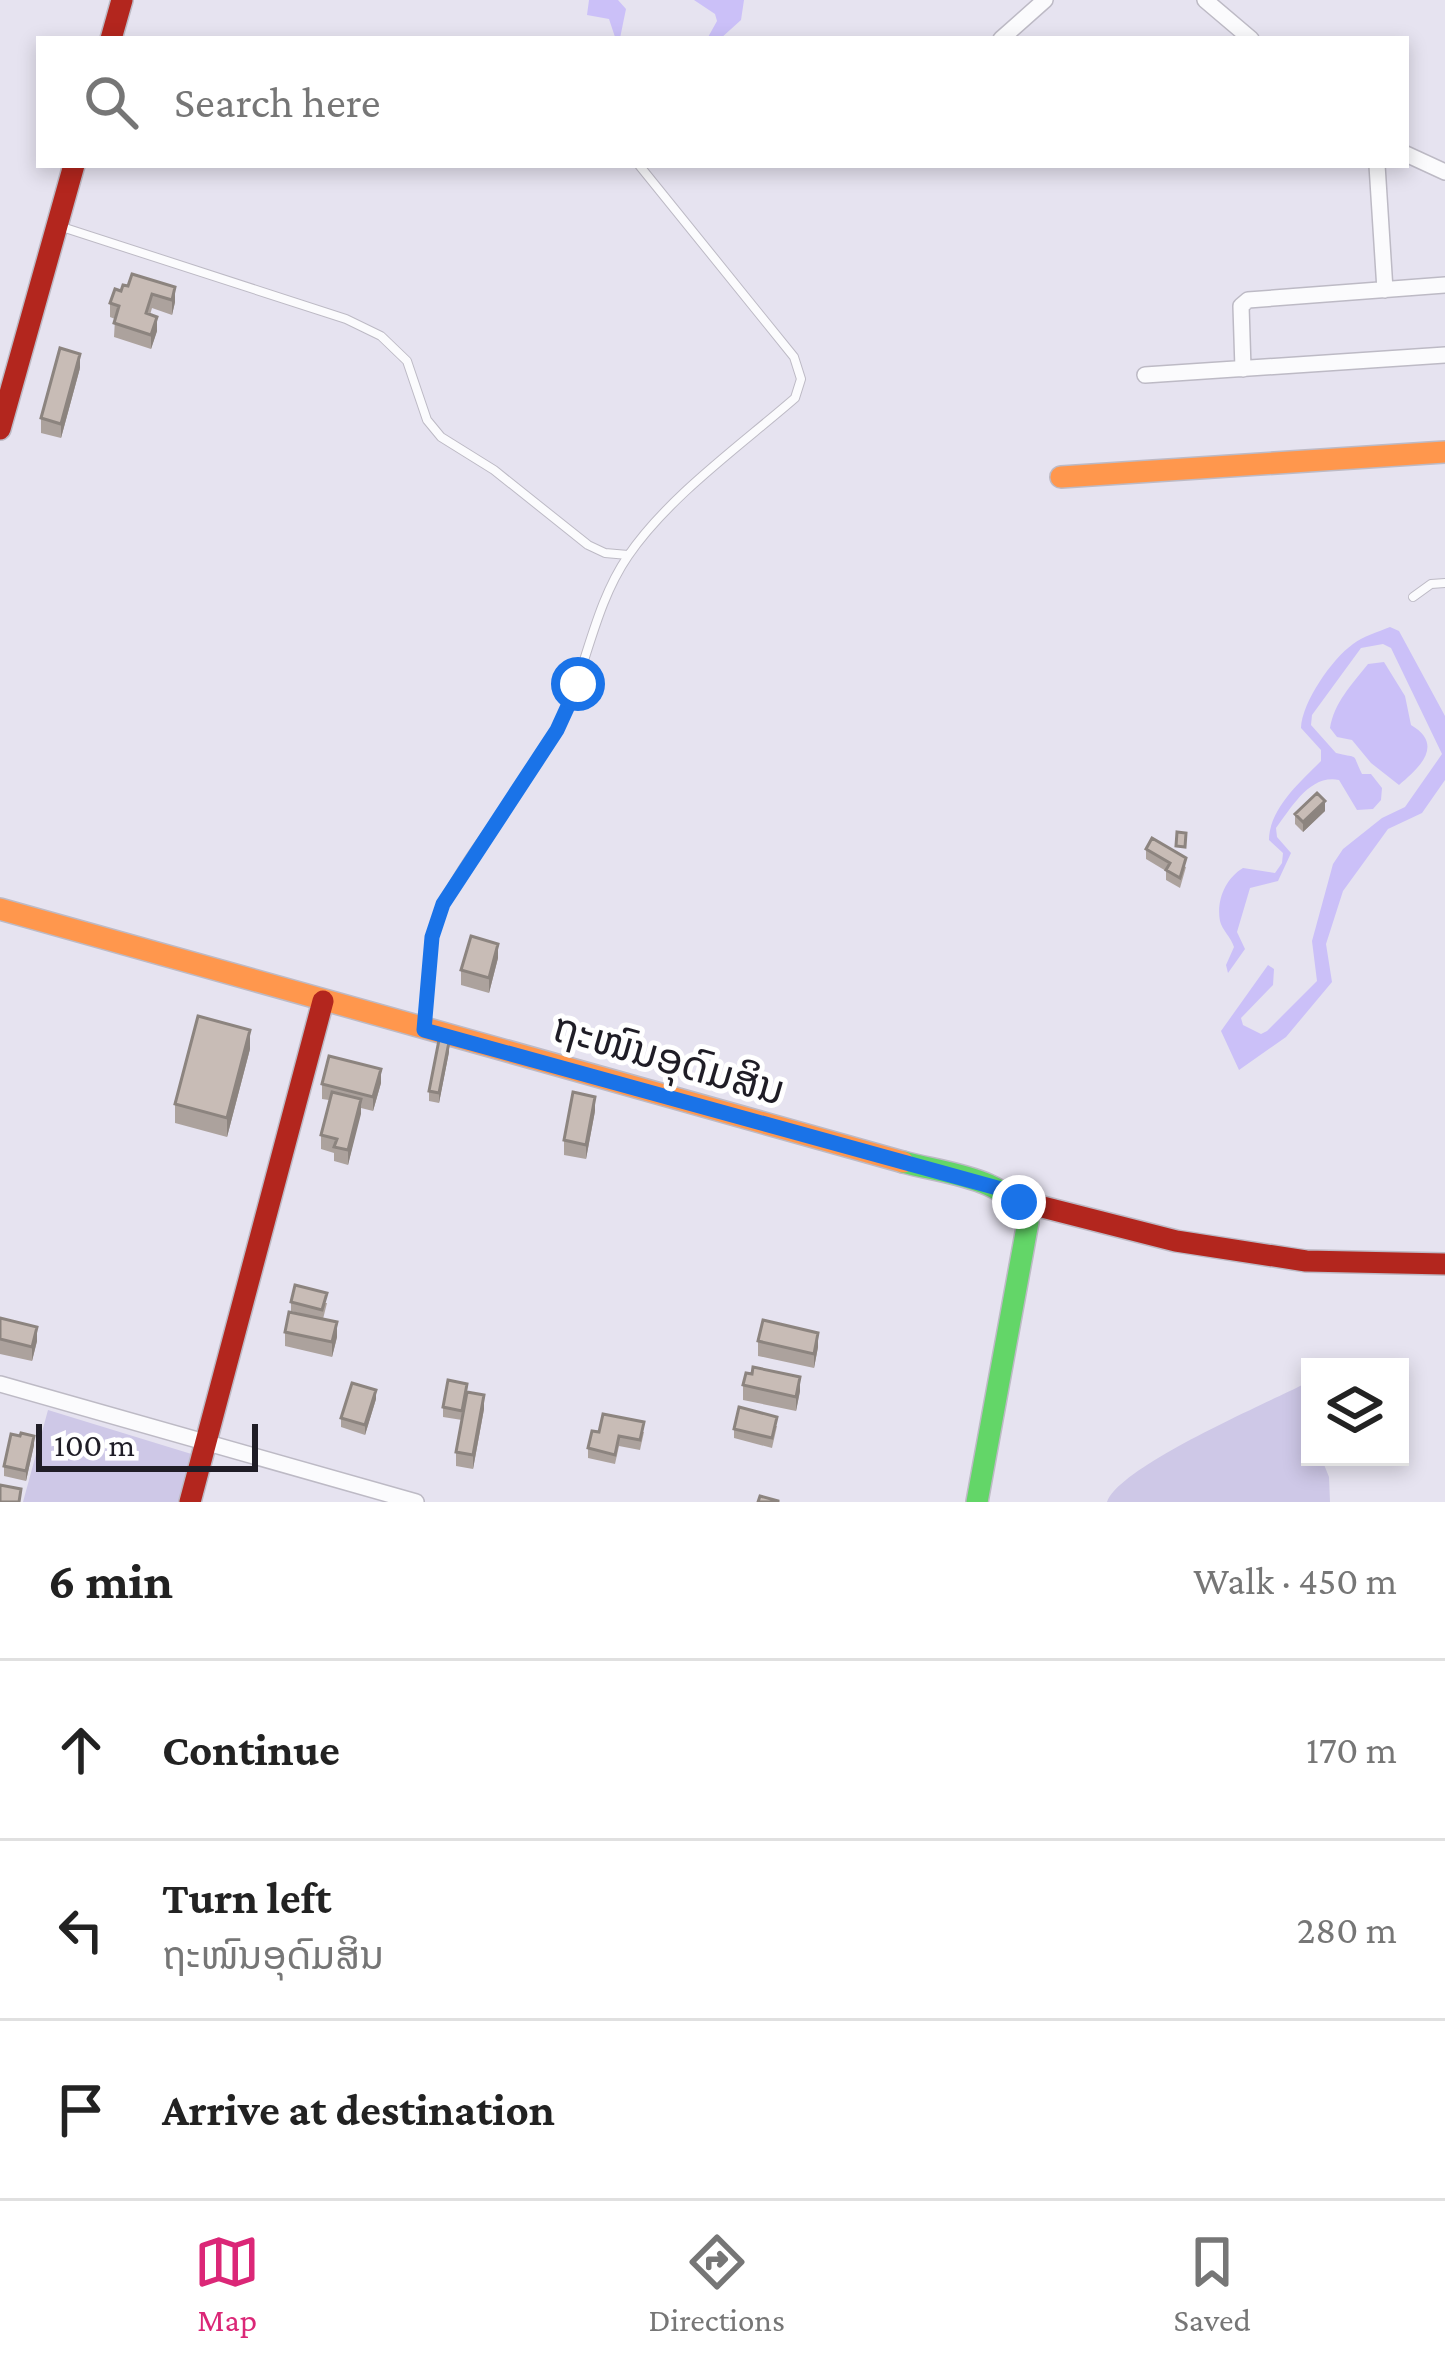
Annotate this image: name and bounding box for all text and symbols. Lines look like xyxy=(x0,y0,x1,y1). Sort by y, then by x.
search box xyxy=(36,36,1409,168)
icon: search xyxy=(78,69,144,135)
text: Search here xyxy=(174,77,381,127)
route start xyxy=(551,657,605,711)
street label: ຖະໜົນອຸດົມສິນ xyxy=(547,1003,790,1117)
route end xyxy=(992,1175,1046,1229)
map controls xyxy=(1301,1358,1409,1466)
button: layers xyxy=(1301,1358,1409,1466)
scale bar xyxy=(36,1418,258,1471)
text: 100 m xyxy=(54,1426,135,1463)
text: 6 min xyxy=(48,1552,173,1609)
text: Walk · 450 m xyxy=(1193,1559,1397,1602)
icon: ahead xyxy=(48,1717,114,1783)
text: Continue xyxy=(162,1725,340,1775)
text: 170 m xyxy=(1306,1728,1397,1771)
text: Turn left xyxy=(162,1873,331,1923)
icon: left xyxy=(48,1897,114,1963)
text: 280 m xyxy=(1297,1908,1397,1951)
text: ຖະໜົນອຸດົມສິນ xyxy=(162,1934,384,1977)
icon: arrive xyxy=(48,2077,114,2143)
text: Arrive at destination xyxy=(162,2085,555,2135)
tab: Map xyxy=(194,2229,260,2338)
tab: Directions xyxy=(649,2229,785,2338)
tab: Saved xyxy=(1173,2229,1251,2338)

